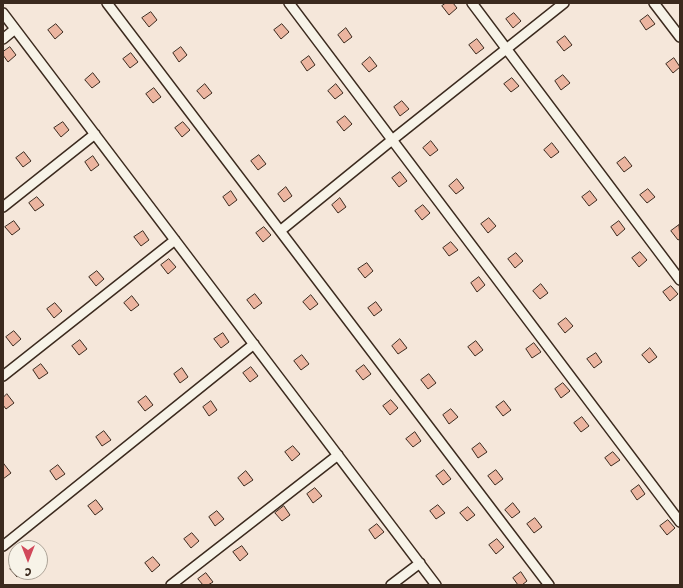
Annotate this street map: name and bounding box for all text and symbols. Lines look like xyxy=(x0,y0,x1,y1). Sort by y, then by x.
north arrow xyxy=(8,540,48,580)
text: С xyxy=(25,564,31,579)

